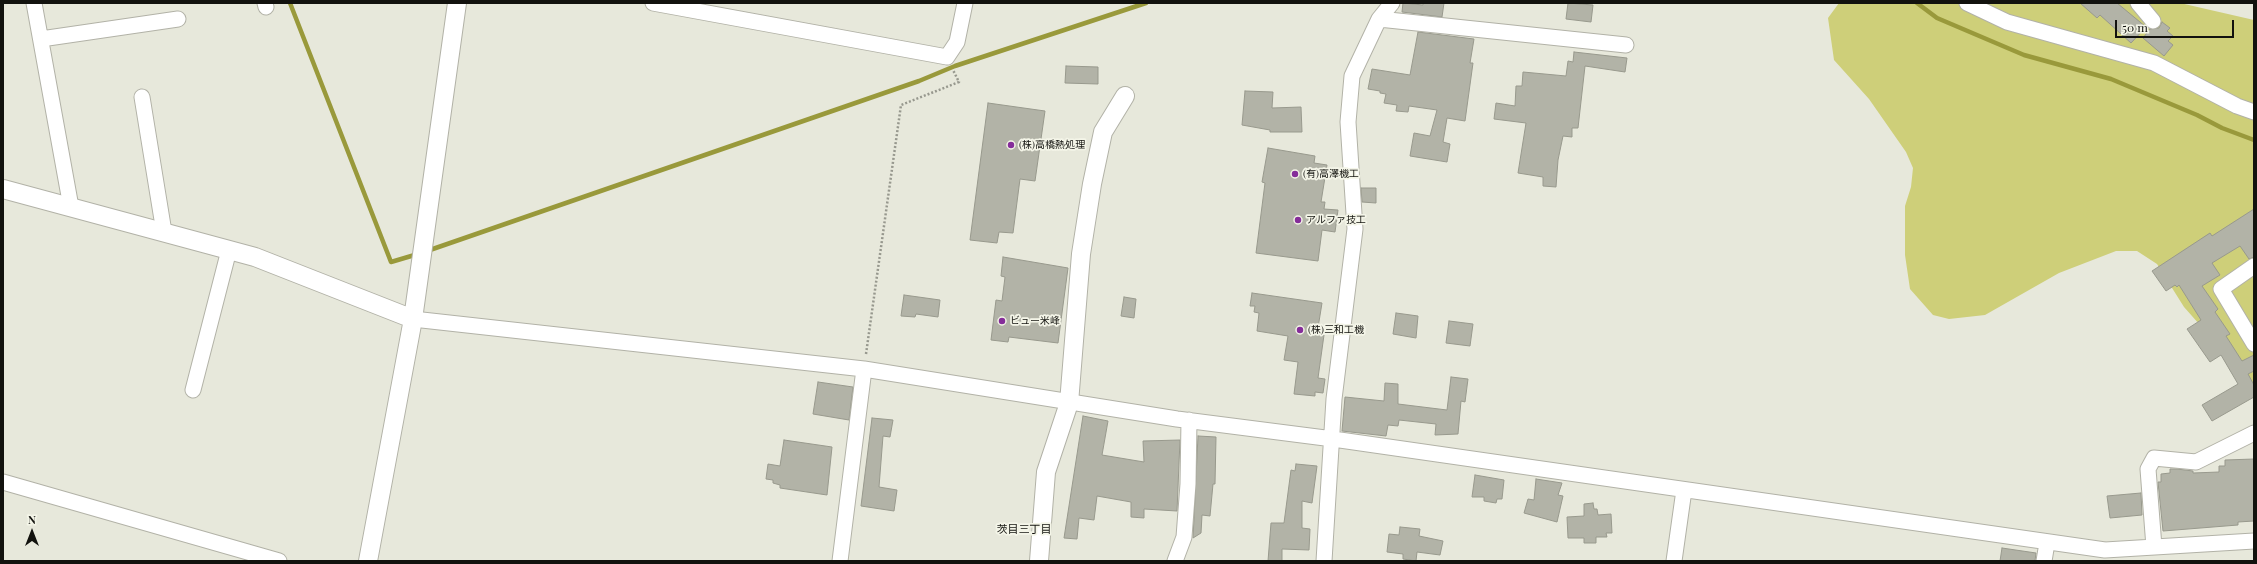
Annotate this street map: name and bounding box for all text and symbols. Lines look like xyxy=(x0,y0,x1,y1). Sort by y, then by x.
scale bar xyxy=(2117,12,2236,38)
text: 50 m xyxy=(2122,19,2148,35)
place label: (株)高橋熱処理 xyxy=(1019,139,1085,151)
marker: (株)高橋熱処理 xyxy=(1006,140,1016,150)
place label: (有)高澤機工 xyxy=(1303,168,1359,180)
marker: (有)高澤機工 xyxy=(1290,169,1300,179)
place label: アルファ技工 xyxy=(1306,214,1366,226)
marker: アルファ技工 xyxy=(1293,215,1303,225)
place label: ビュー米峰 xyxy=(1010,315,1060,327)
marker: ビュー米峰 xyxy=(997,316,1007,326)
place label: (株)三和工機 xyxy=(1308,324,1364,336)
marker: (株)三和工機 xyxy=(1295,325,1305,335)
north arrow xyxy=(12,512,52,552)
text: N xyxy=(28,512,36,527)
district label: 茨目三丁目 xyxy=(997,523,1051,537)

